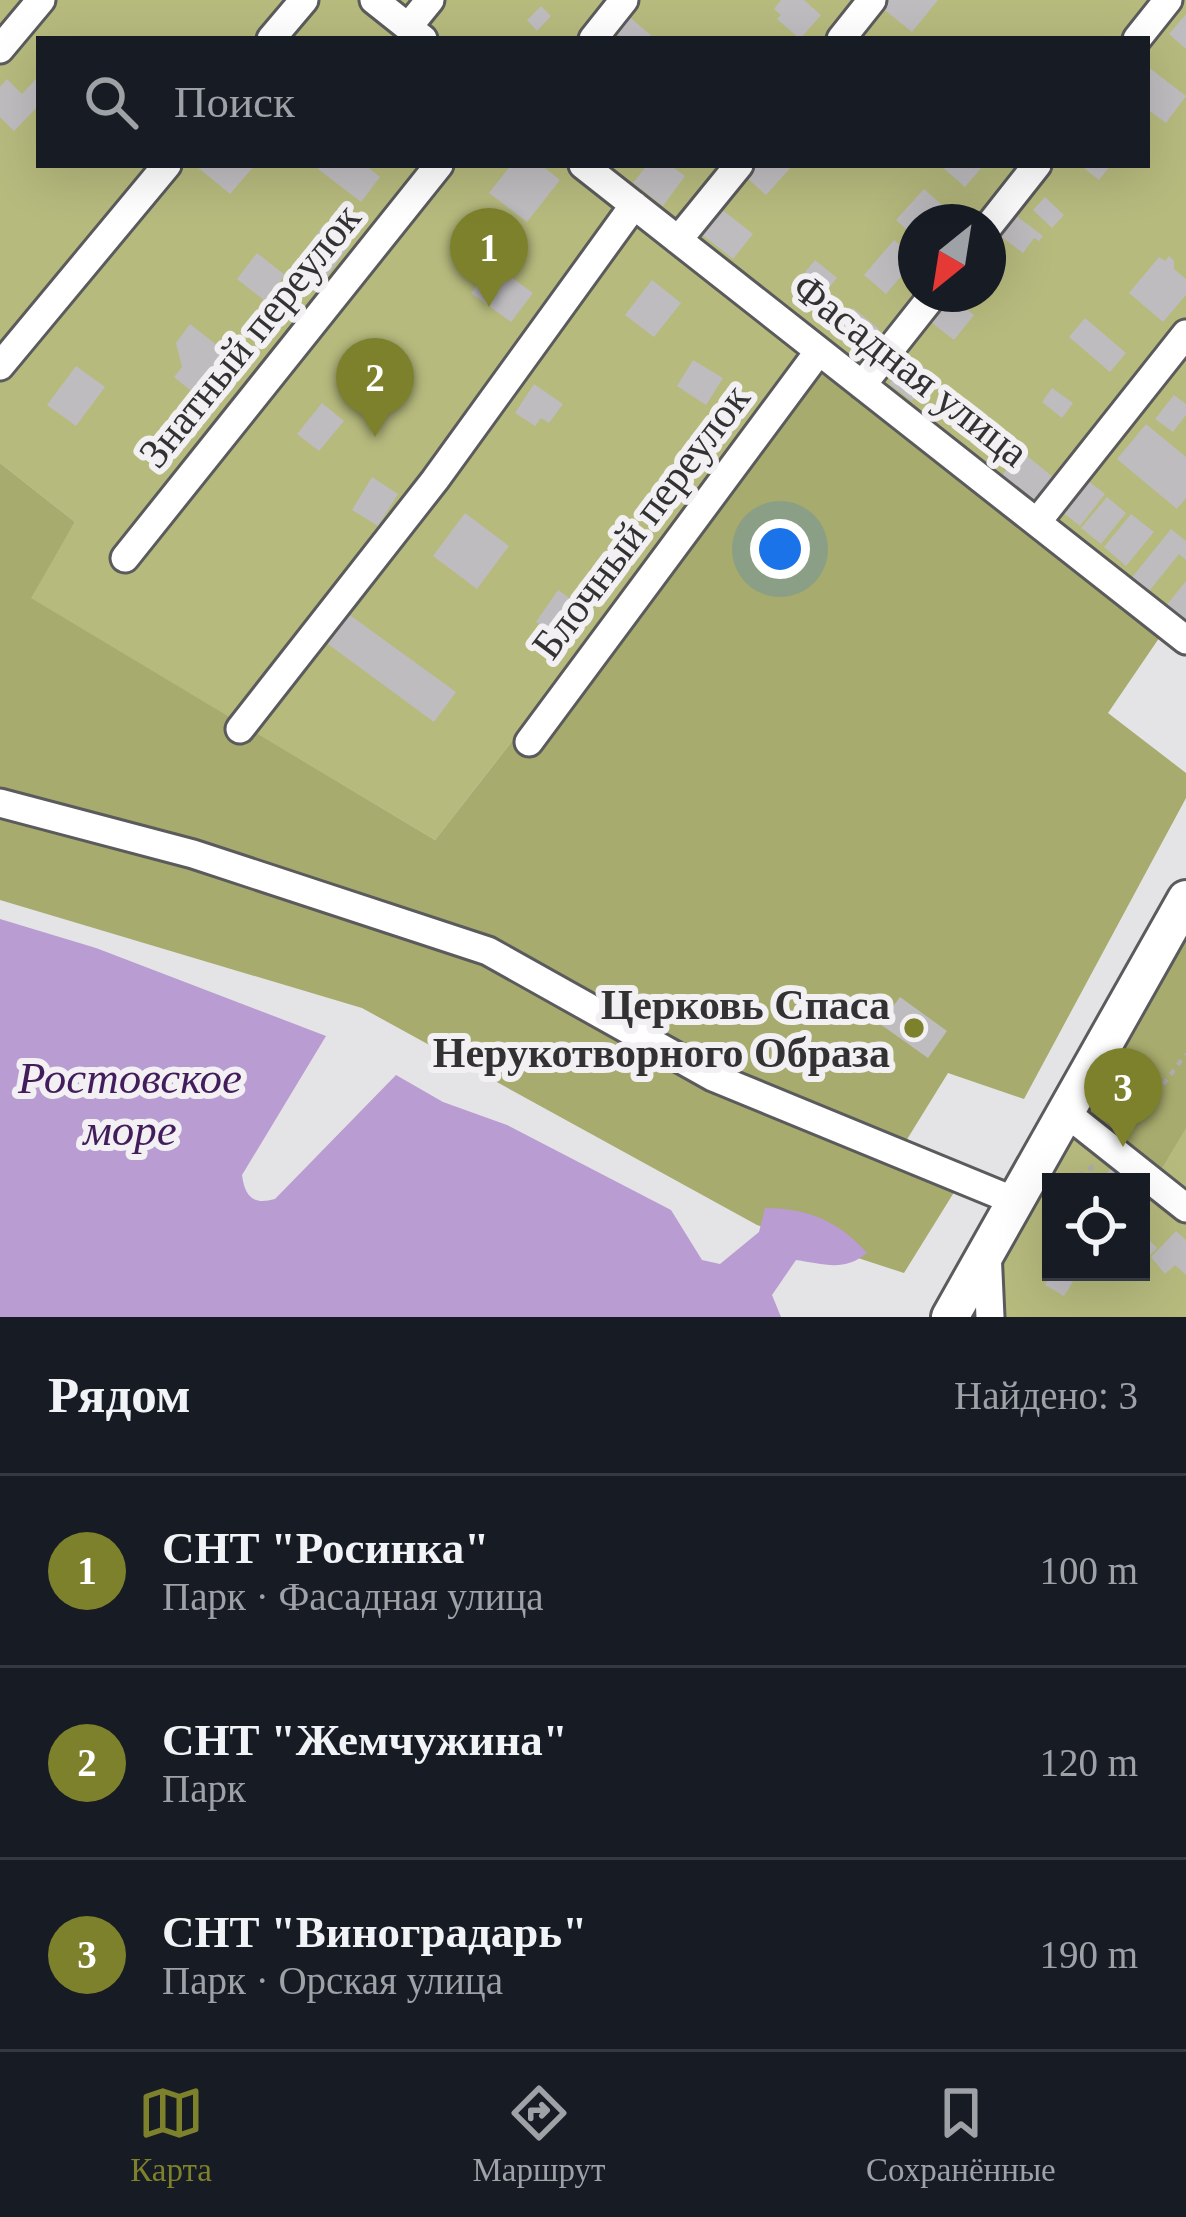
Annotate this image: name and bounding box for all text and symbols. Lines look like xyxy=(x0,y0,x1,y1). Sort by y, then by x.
search box xyxy=(36,36,1150,168)
icon: search xyxy=(78,69,144,135)
text: Поиск xyxy=(174,77,295,127)
street label: Знатный переулок xyxy=(130,195,370,476)
north arrow xyxy=(898,204,1006,312)
pin: 1 xyxy=(450,208,528,307)
street label: Фасадная улица xyxy=(784,264,1037,476)
pin: 2 xyxy=(336,338,414,437)
street label: Блочный переулок xyxy=(523,375,759,667)
your location xyxy=(750,519,810,579)
place label: Церковь Спаса Нерукотворного Образа xyxy=(433,982,890,1076)
marker: Церковь Спаса Нерукотворного Образа xyxy=(901,1015,927,1041)
pin: 3 xyxy=(1084,1048,1162,1147)
water label: Ростовское море xyxy=(17,1053,242,1155)
map controls xyxy=(1042,1173,1150,1281)
button: locate xyxy=(1042,1173,1150,1281)
text: Рядом xyxy=(48,1367,191,1423)
text: Найдено: 3 xyxy=(954,1374,1138,1417)
text: СНТ "Росинка" xyxy=(162,1523,489,1573)
text: 1 xyxy=(77,1549,97,1592)
text: 100 m xyxy=(1039,1549,1138,1592)
text: Парк · Фасадная улица xyxy=(162,1575,544,1618)
text: СНТ "Жемчужина" xyxy=(162,1715,568,1765)
text: 2 xyxy=(77,1741,97,1784)
text: 120 m xyxy=(1039,1741,1138,1784)
text: Парк xyxy=(162,1767,246,1810)
text: СНТ "Виноградарь" xyxy=(162,1907,587,1957)
text: 3 xyxy=(77,1933,97,1976)
text: 190 m xyxy=(1039,1933,1138,1976)
text: Парк · Орская улица xyxy=(162,1959,503,2002)
tab: Карта xyxy=(130,2080,212,2189)
tab: Маршрут xyxy=(473,2080,605,2189)
tab: Сохранённые xyxy=(866,2080,1056,2189)

